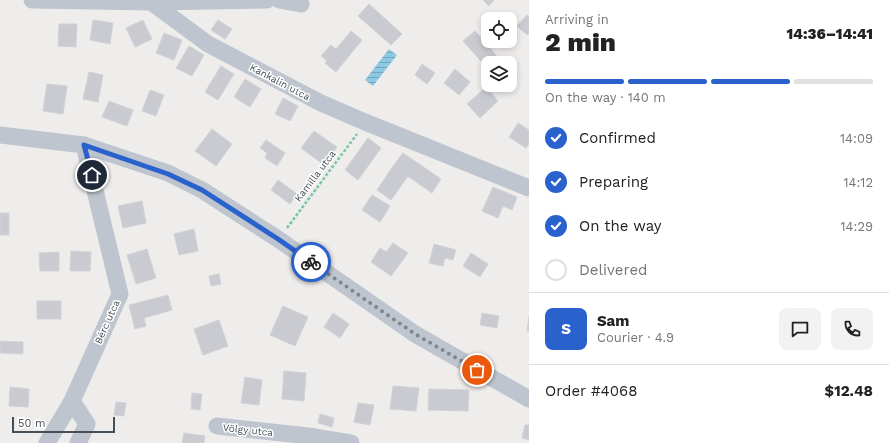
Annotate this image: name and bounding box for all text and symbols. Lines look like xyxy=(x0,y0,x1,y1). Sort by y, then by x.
map controls xyxy=(481,12,517,92)
button: locate xyxy=(481,12,517,48)
text: Arriving in xyxy=(545,12,609,27)
text: 14:36–14:41 xyxy=(786,25,873,43)
text: 2 min xyxy=(545,27,616,57)
button: layers xyxy=(481,56,517,92)
street label: Kankalin utca xyxy=(248,62,312,103)
text: On the way · 140 m xyxy=(545,90,666,105)
icon: check xyxy=(545,127,567,149)
text: Confirmed xyxy=(579,129,656,147)
text: 14:09 xyxy=(840,131,873,146)
street label: Kamilla utca xyxy=(292,148,338,204)
pin xyxy=(75,158,109,192)
icon: home xyxy=(81,164,103,186)
icon: check xyxy=(545,171,567,193)
text: Preparing xyxy=(579,173,648,191)
text: 14:12 xyxy=(843,175,873,190)
icon: check xyxy=(545,215,567,237)
text: On the way xyxy=(579,217,661,235)
text: 14:29 xyxy=(841,219,873,234)
courier xyxy=(291,242,331,282)
icon: bike xyxy=(300,251,322,273)
text: Delivered xyxy=(579,261,647,279)
street label: Bérc utca xyxy=(92,298,122,346)
button: chat xyxy=(779,308,821,350)
button: phone xyxy=(831,308,873,350)
text: Sam xyxy=(597,312,629,330)
text: S xyxy=(561,320,571,338)
text: Courier · 4.9 xyxy=(597,330,674,345)
pin xyxy=(460,353,494,387)
icon: bag xyxy=(466,359,488,381)
text: Order #4068 xyxy=(545,382,637,400)
text: $12.48 xyxy=(825,382,873,400)
scale bar xyxy=(12,415,115,434)
text: 50 m xyxy=(18,417,45,430)
street label: Völgy utca xyxy=(222,422,274,438)

